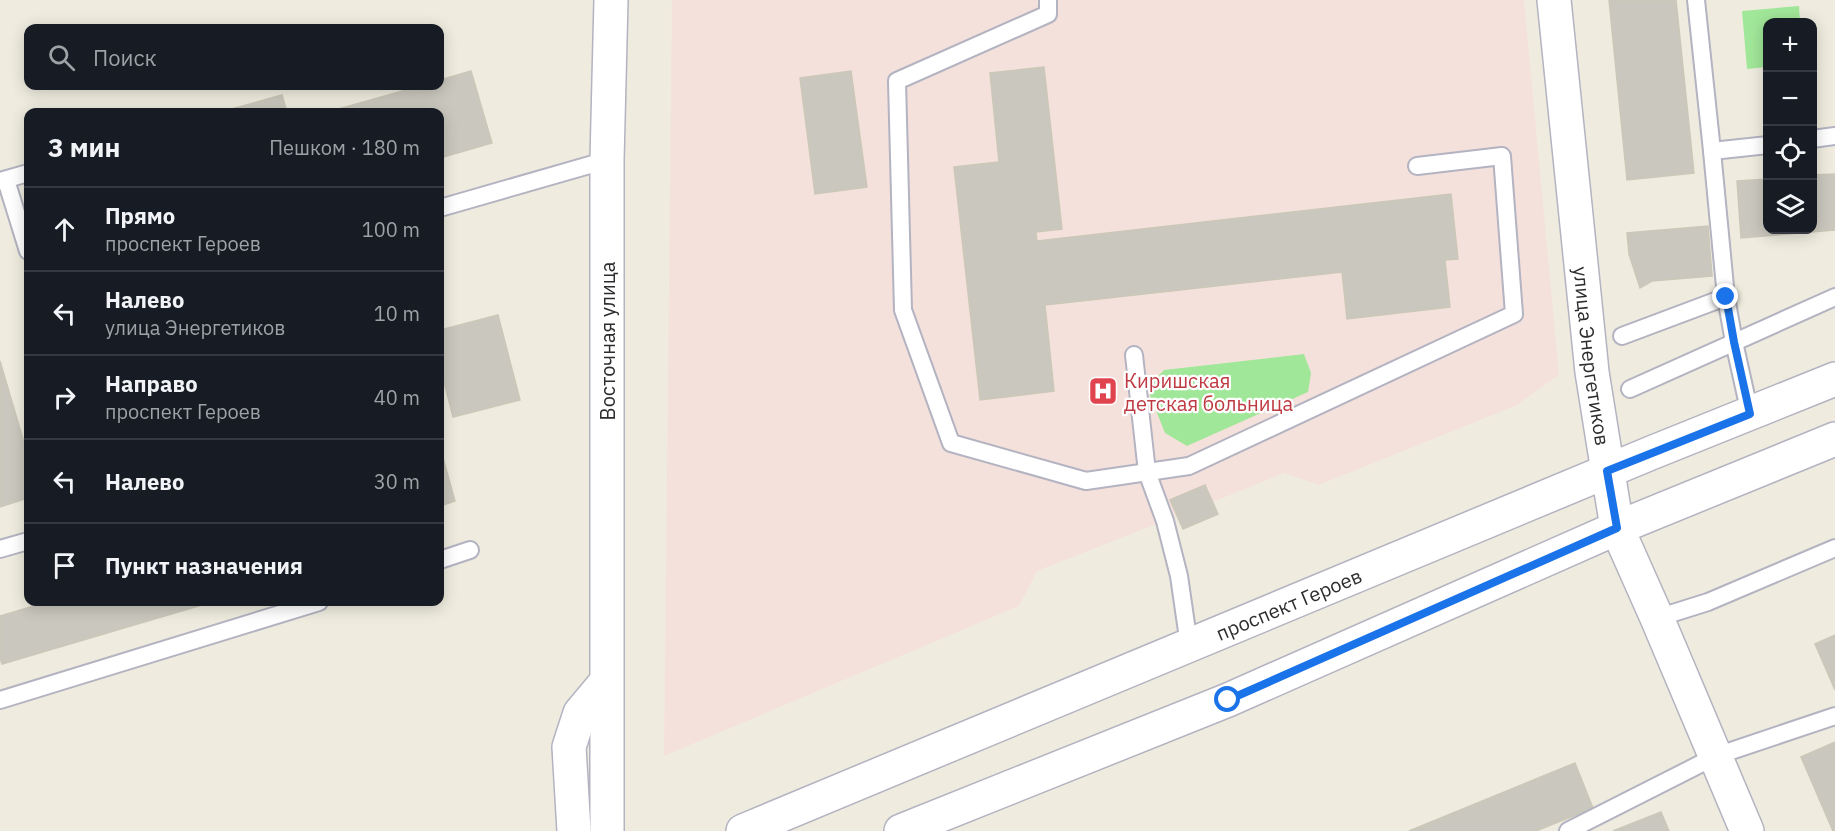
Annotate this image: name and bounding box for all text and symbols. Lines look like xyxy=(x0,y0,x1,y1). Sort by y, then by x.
map controls xyxy=(1763,18,1817,234)
button: + xyxy=(1763,18,1817,72)
search box xyxy=(24,24,444,90)
icon: search xyxy=(45,41,78,74)
text: Поиск xyxy=(93,43,157,72)
button: − xyxy=(1763,72,1817,126)
button: locate xyxy=(1763,126,1817,180)
text: 3 мин xyxy=(48,130,120,164)
text: Пешком · 180 m xyxy=(269,134,420,161)
button: layers xyxy=(1763,180,1817,234)
text: Прямо xyxy=(105,201,175,230)
icon: ahead xyxy=(48,213,81,246)
text: 100 m xyxy=(362,216,420,243)
text: проспект Героев xyxy=(105,230,261,257)
street label: Восточная улица xyxy=(594,261,621,420)
street label: улица Энергетиков xyxy=(1568,265,1617,448)
route end xyxy=(1712,283,1738,309)
text: Налево xyxy=(105,285,184,314)
icon: left xyxy=(48,297,81,330)
text: 10 m xyxy=(374,300,420,327)
text: улица Энергетиков xyxy=(105,314,285,341)
place label: Киришская детская больница xyxy=(1124,367,1293,417)
text: Направо xyxy=(105,369,198,398)
hospital icon: Киришская детская больница xyxy=(1087,375,1119,407)
icon: right xyxy=(48,381,81,414)
text: 40 m xyxy=(374,384,420,411)
text: проспект Героев xyxy=(105,398,261,425)
icon: left xyxy=(48,465,81,498)
text: Налево xyxy=(105,467,184,496)
text: 30 m xyxy=(374,468,420,495)
icon: arrive xyxy=(48,549,81,582)
text: Пункт назначения xyxy=(105,551,303,580)
street label: проспект Героев xyxy=(1211,561,1366,646)
route start xyxy=(1214,686,1240,712)

